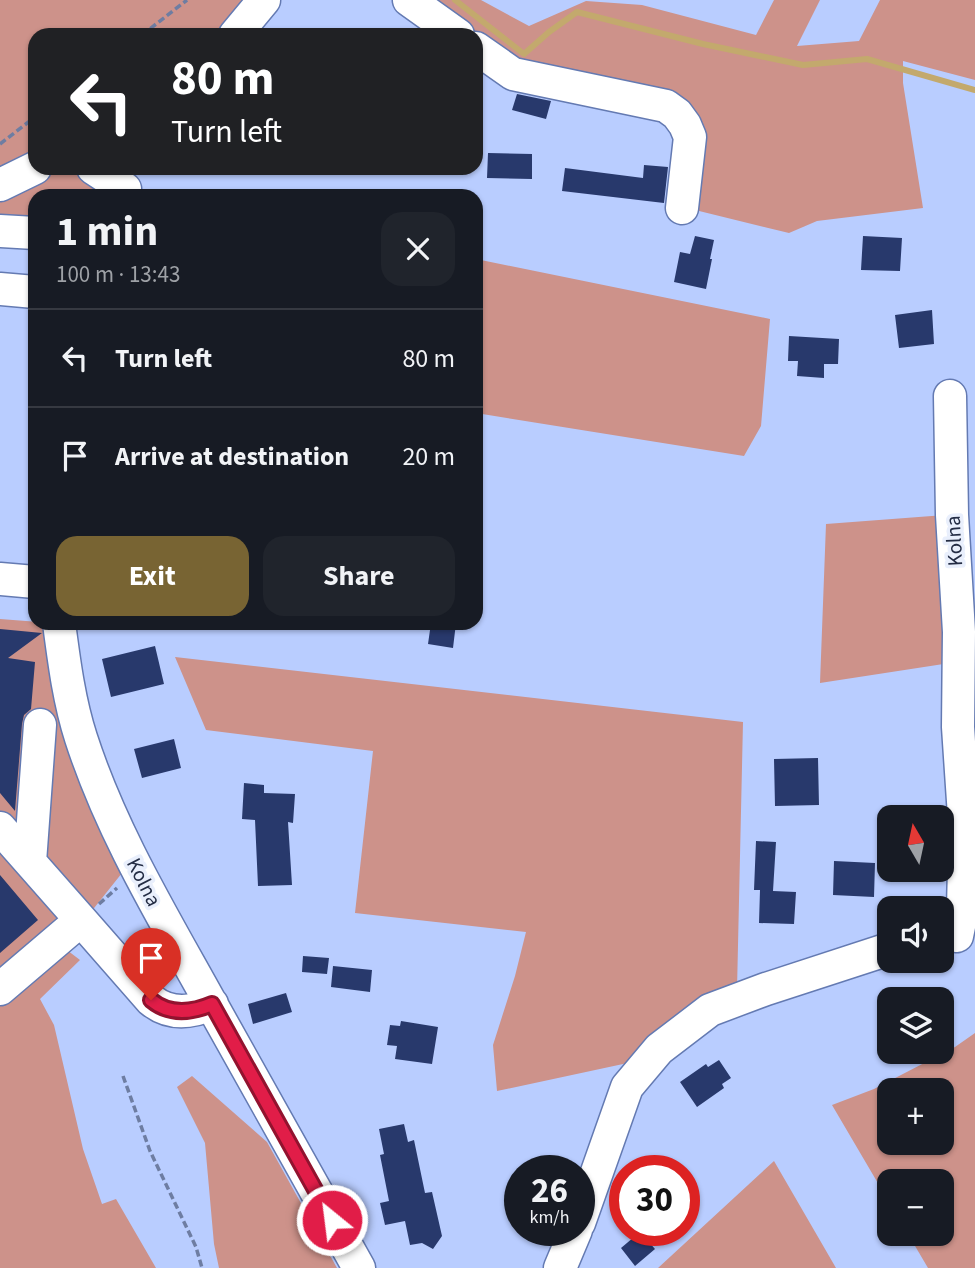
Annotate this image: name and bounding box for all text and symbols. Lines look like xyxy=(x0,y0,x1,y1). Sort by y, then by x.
text: 80 m xyxy=(171,44,275,114)
icon: left xyxy=(56,56,147,147)
text: Turn left xyxy=(171,109,282,155)
text: 1 min xyxy=(56,202,158,262)
button: close xyxy=(381,212,455,286)
text: 100 m · 13:43 xyxy=(56,258,180,291)
icon: left xyxy=(56,339,94,377)
text: Turn left xyxy=(115,340,212,377)
text: 80 m xyxy=(402,340,455,377)
icon: arrive xyxy=(56,437,94,475)
text: Arrive at destination xyxy=(115,438,349,475)
text: 20 m xyxy=(402,438,455,475)
street label: Kolna xyxy=(938,515,970,567)
button: Exit xyxy=(56,536,249,616)
button: Share xyxy=(263,536,455,616)
north arrow xyxy=(877,805,954,882)
map controls xyxy=(877,805,954,1246)
street label: Kolna xyxy=(119,853,169,911)
button: sound xyxy=(877,896,954,973)
pin xyxy=(121,928,181,1000)
icon: arrive xyxy=(132,939,170,977)
button: layers xyxy=(877,987,954,1064)
button: + xyxy=(877,1078,954,1155)
speed limit sign: 30 xyxy=(609,1155,700,1246)
text: 26 xyxy=(531,1166,568,1216)
button: − xyxy=(877,1169,954,1246)
position arrow xyxy=(295,1183,369,1257)
text: km/h xyxy=(530,1205,569,1230)

